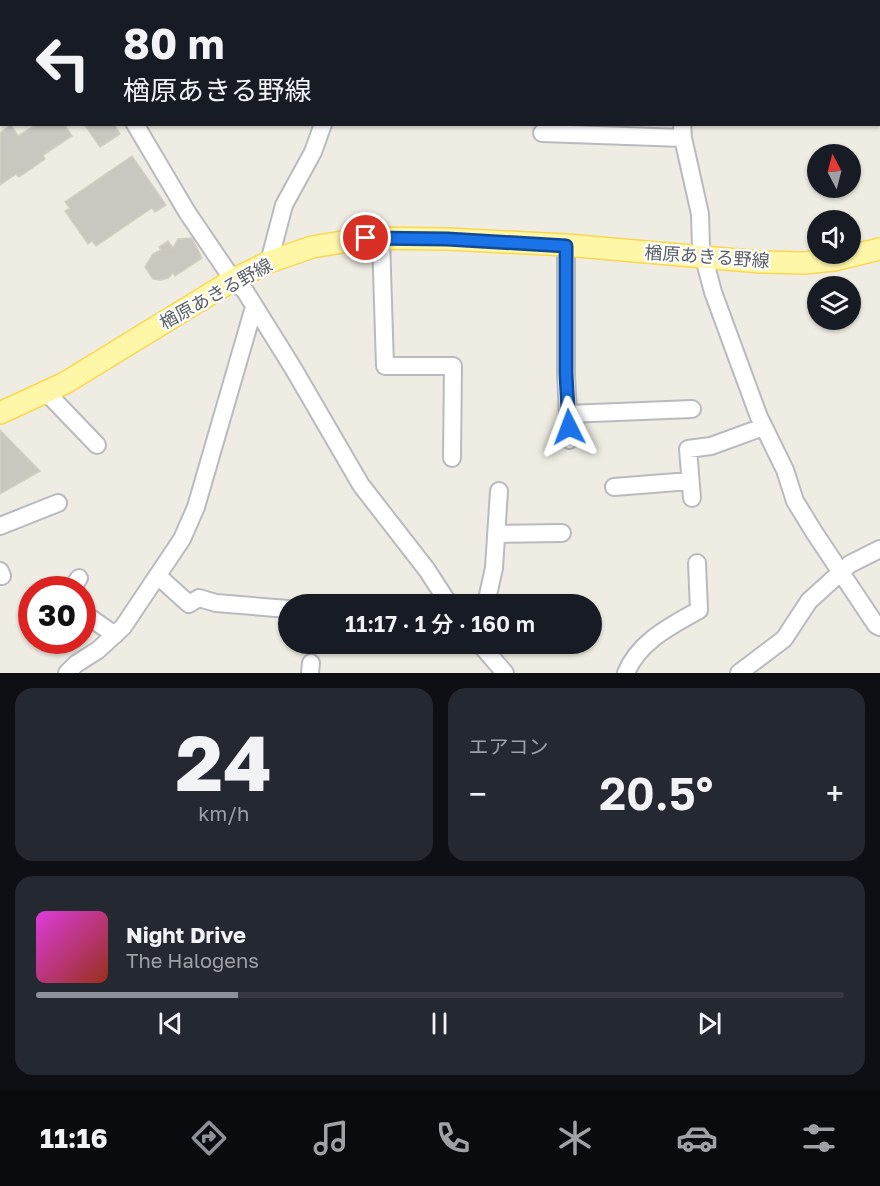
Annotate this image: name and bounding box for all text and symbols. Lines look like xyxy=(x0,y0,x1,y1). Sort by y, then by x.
text: 80 m xyxy=(123,18,224,68)
icon: left xyxy=(24,24,102,102)
text: 楢原あきる野線 xyxy=(123,74,311,106)
north arrow xyxy=(807,144,861,198)
map controls xyxy=(807,144,861,330)
button: sound xyxy=(807,210,861,264)
pin xyxy=(340,212,391,263)
icon: arrive xyxy=(349,221,382,254)
street label: 楢原あきる野線 xyxy=(644,241,771,271)
street label: 楢原あきる野線 xyxy=(155,253,276,333)
button: layers xyxy=(807,276,861,330)
position arrow xyxy=(537,395,601,459)
speed limit sign: 30 xyxy=(18,576,96,654)
text: 11:17 · 1 分 · 160 m xyxy=(345,610,535,637)
text: 24 xyxy=(176,715,272,808)
text: エアコン xyxy=(469,734,549,758)
text: 20.5° xyxy=(599,766,713,820)
text: − xyxy=(469,774,487,813)
text: + xyxy=(826,774,844,813)
text: km/h xyxy=(198,801,249,825)
text: Night Drive xyxy=(126,921,246,948)
text: The Halogens xyxy=(126,948,259,972)
icon: previous xyxy=(154,1007,187,1040)
icon: pause xyxy=(423,1007,456,1040)
icon: next xyxy=(693,1007,726,1040)
icon: directions xyxy=(188,1117,230,1159)
icon: music xyxy=(310,1117,352,1159)
icon: phone xyxy=(432,1117,474,1159)
icon: climate xyxy=(554,1117,596,1159)
icon: car xyxy=(676,1117,718,1159)
icon: filters xyxy=(798,1117,840,1159)
text: 11:16 xyxy=(40,1122,108,1154)

